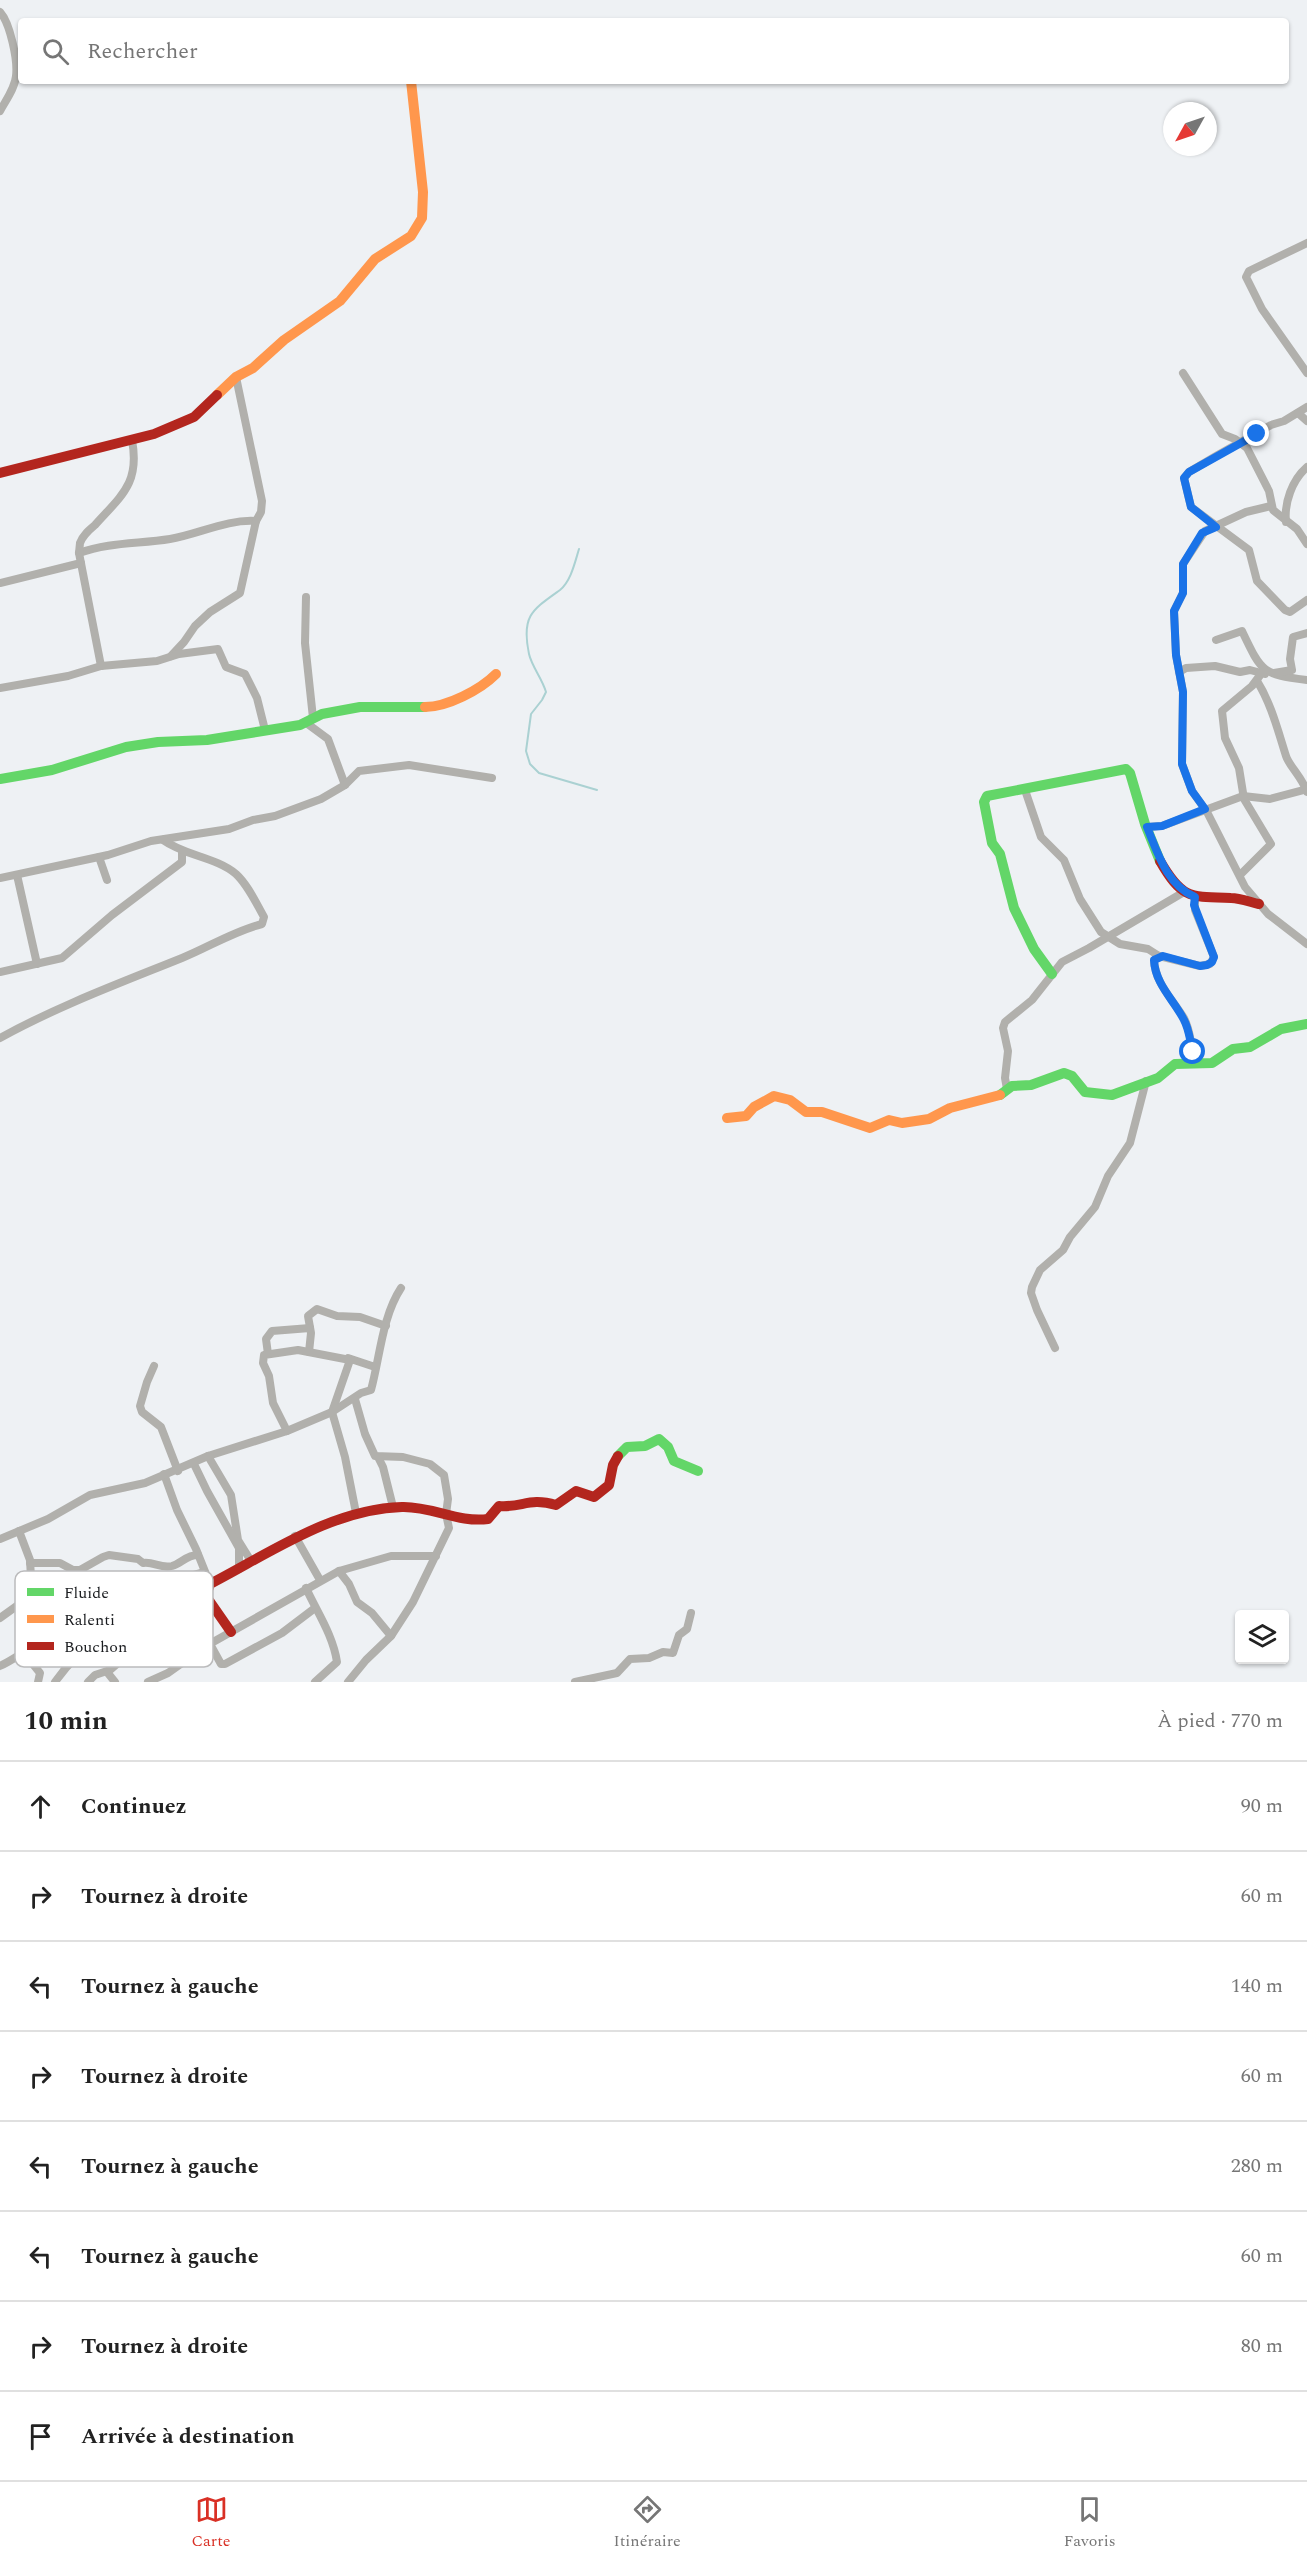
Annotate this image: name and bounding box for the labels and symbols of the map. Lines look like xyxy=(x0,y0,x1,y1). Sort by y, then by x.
north arrow xyxy=(1163,102,1217,156)
route end xyxy=(1243,420,1269,446)
route start xyxy=(1179,1038,1205,1064)
legend xyxy=(15,1571,213,1667)
text: Fluide xyxy=(64,1581,109,1605)
text: Ralenti xyxy=(64,1608,115,1632)
text: Bouchon xyxy=(64,1635,127,1659)

